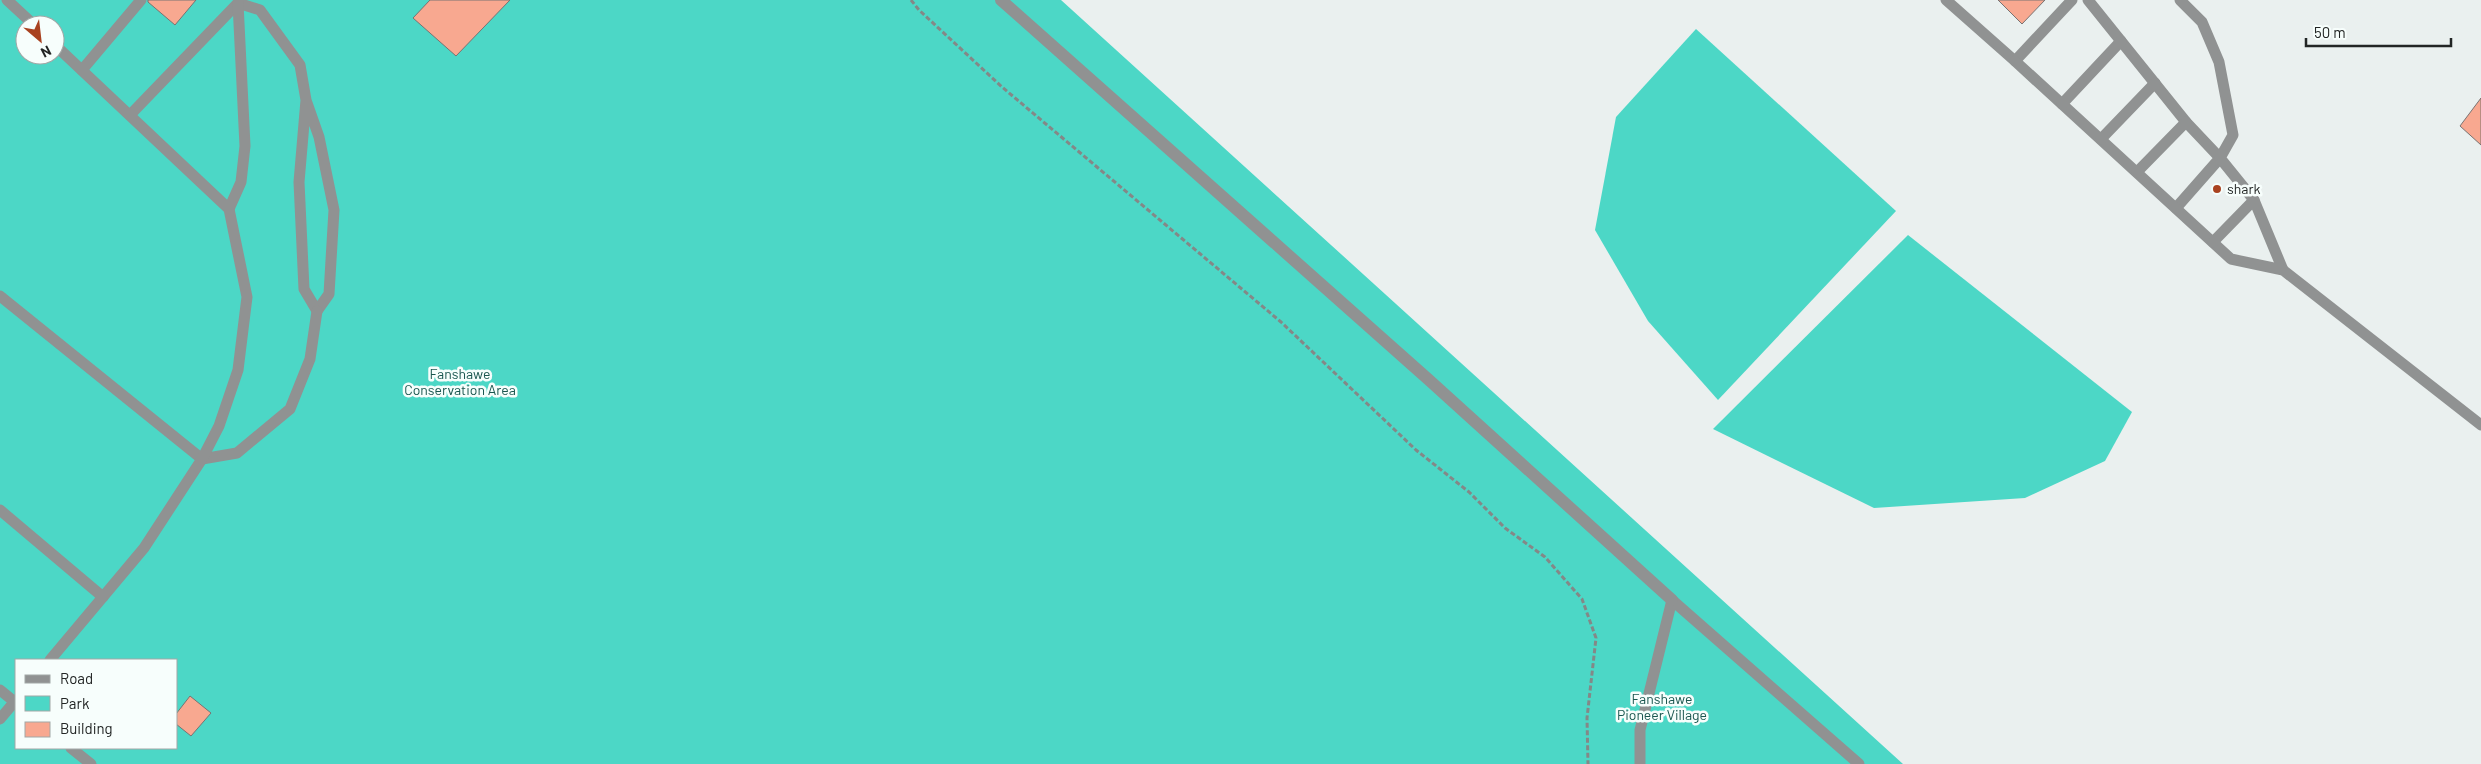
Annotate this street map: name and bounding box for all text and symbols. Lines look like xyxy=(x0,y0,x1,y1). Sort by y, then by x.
north arrow xyxy=(15,15,65,65)
scale bar xyxy=(2306,15,2451,47)
text: 50 m xyxy=(2314,23,2346,41)
text: N xyxy=(38,42,54,62)
place label: shark xyxy=(2227,180,2261,197)
marker: shark xyxy=(2211,183,2223,195)
park label: Fanshawe Conservation Area xyxy=(404,365,516,398)
legend xyxy=(15,659,178,749)
text: Road xyxy=(60,669,93,687)
park label: Fanshawe Pioneer Village xyxy=(1617,690,1707,723)
text: Park xyxy=(60,694,90,712)
text: Building xyxy=(60,719,113,737)

